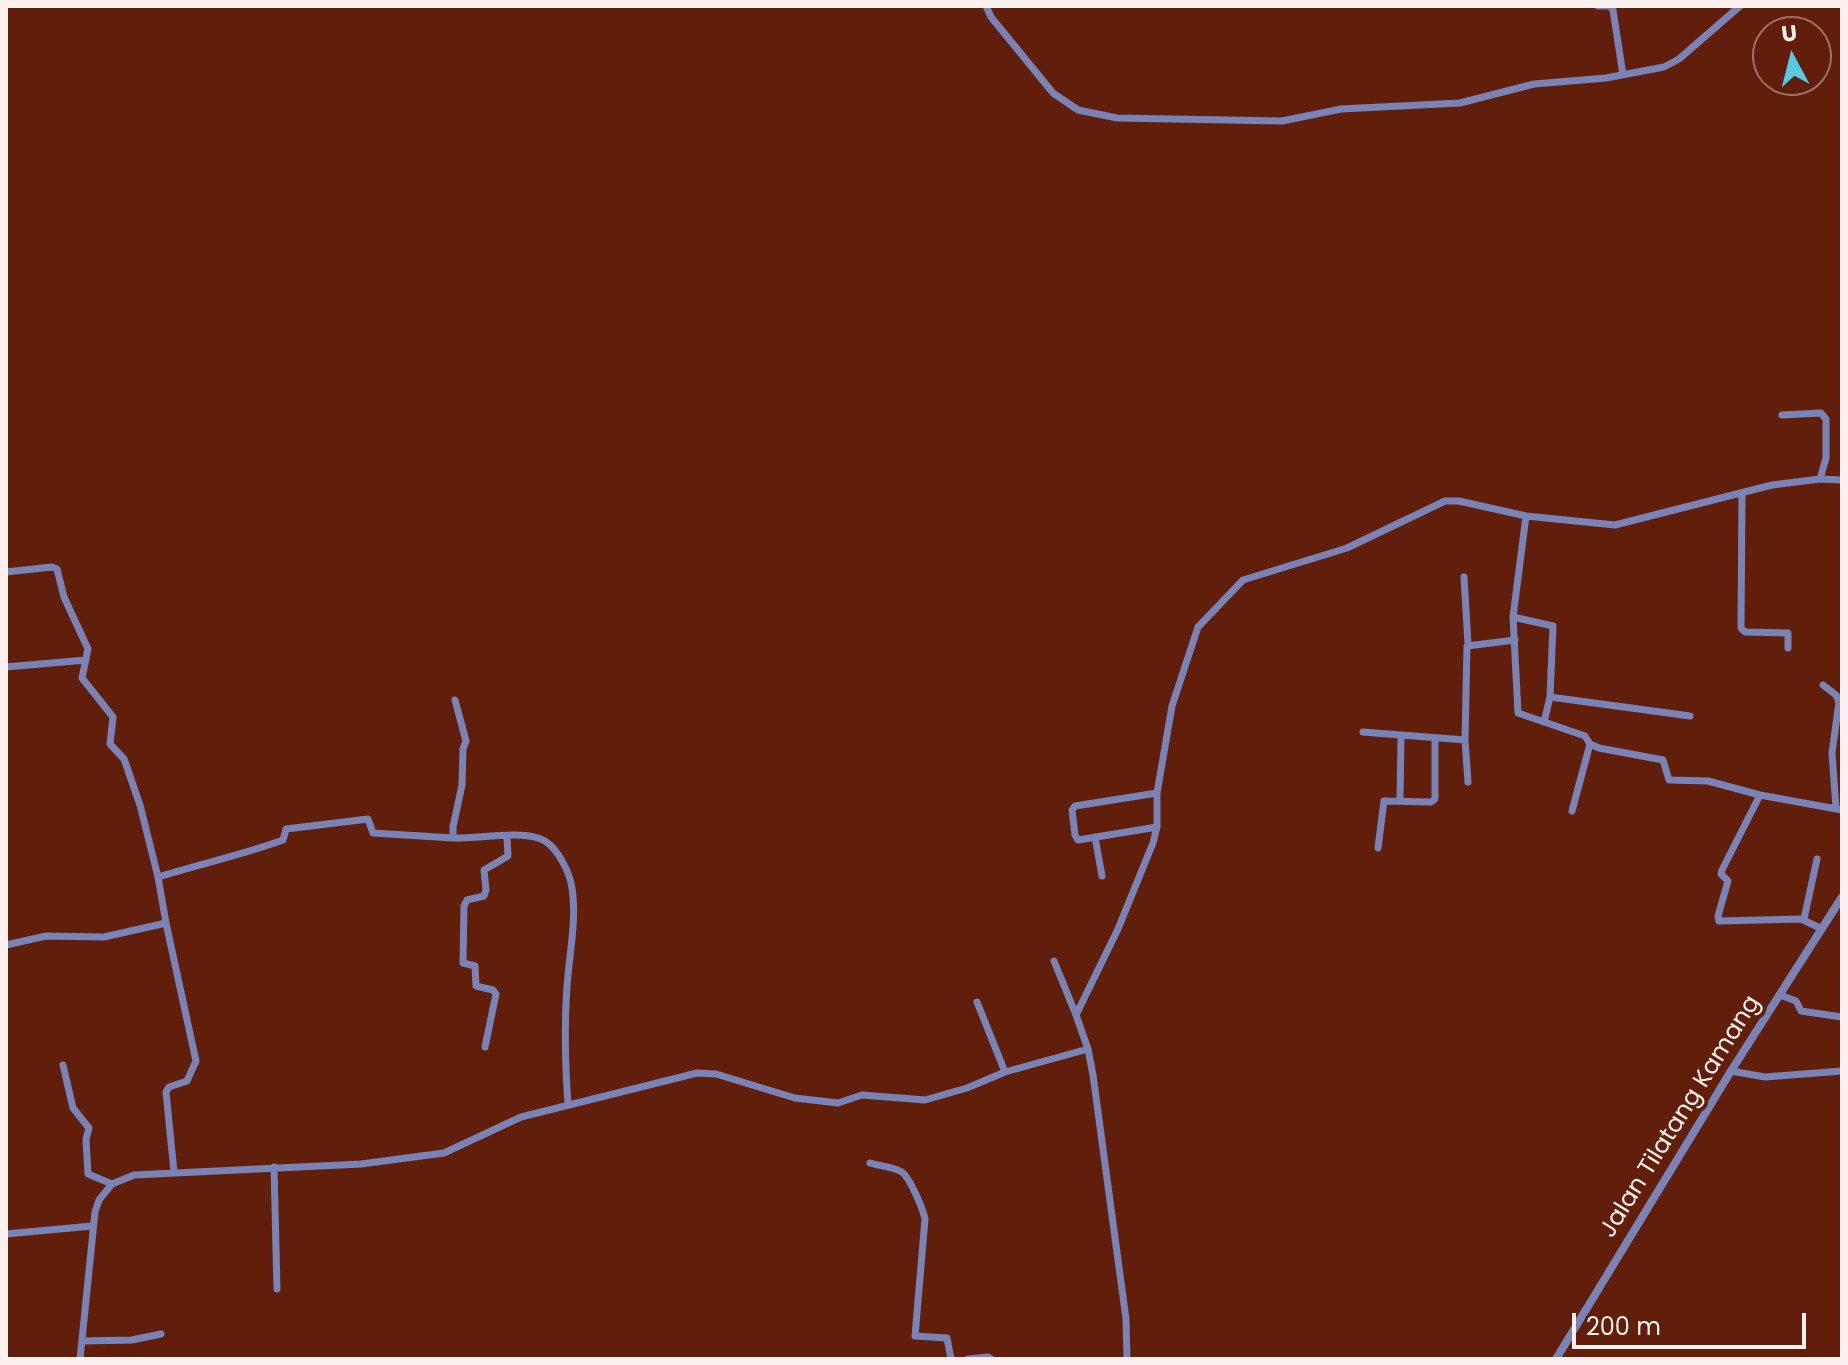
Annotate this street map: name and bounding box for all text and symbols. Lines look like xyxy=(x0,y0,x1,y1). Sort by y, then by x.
north arrow xyxy=(1752,16,1832,96)
text: U xyxy=(1780,17,1799,50)
street label: Jalan Tilatang Kamang xyxy=(1595,991,1767,1243)
scale bar xyxy=(1576,1297,1810,1347)
text: 200 m xyxy=(1586,1310,1661,1343)

